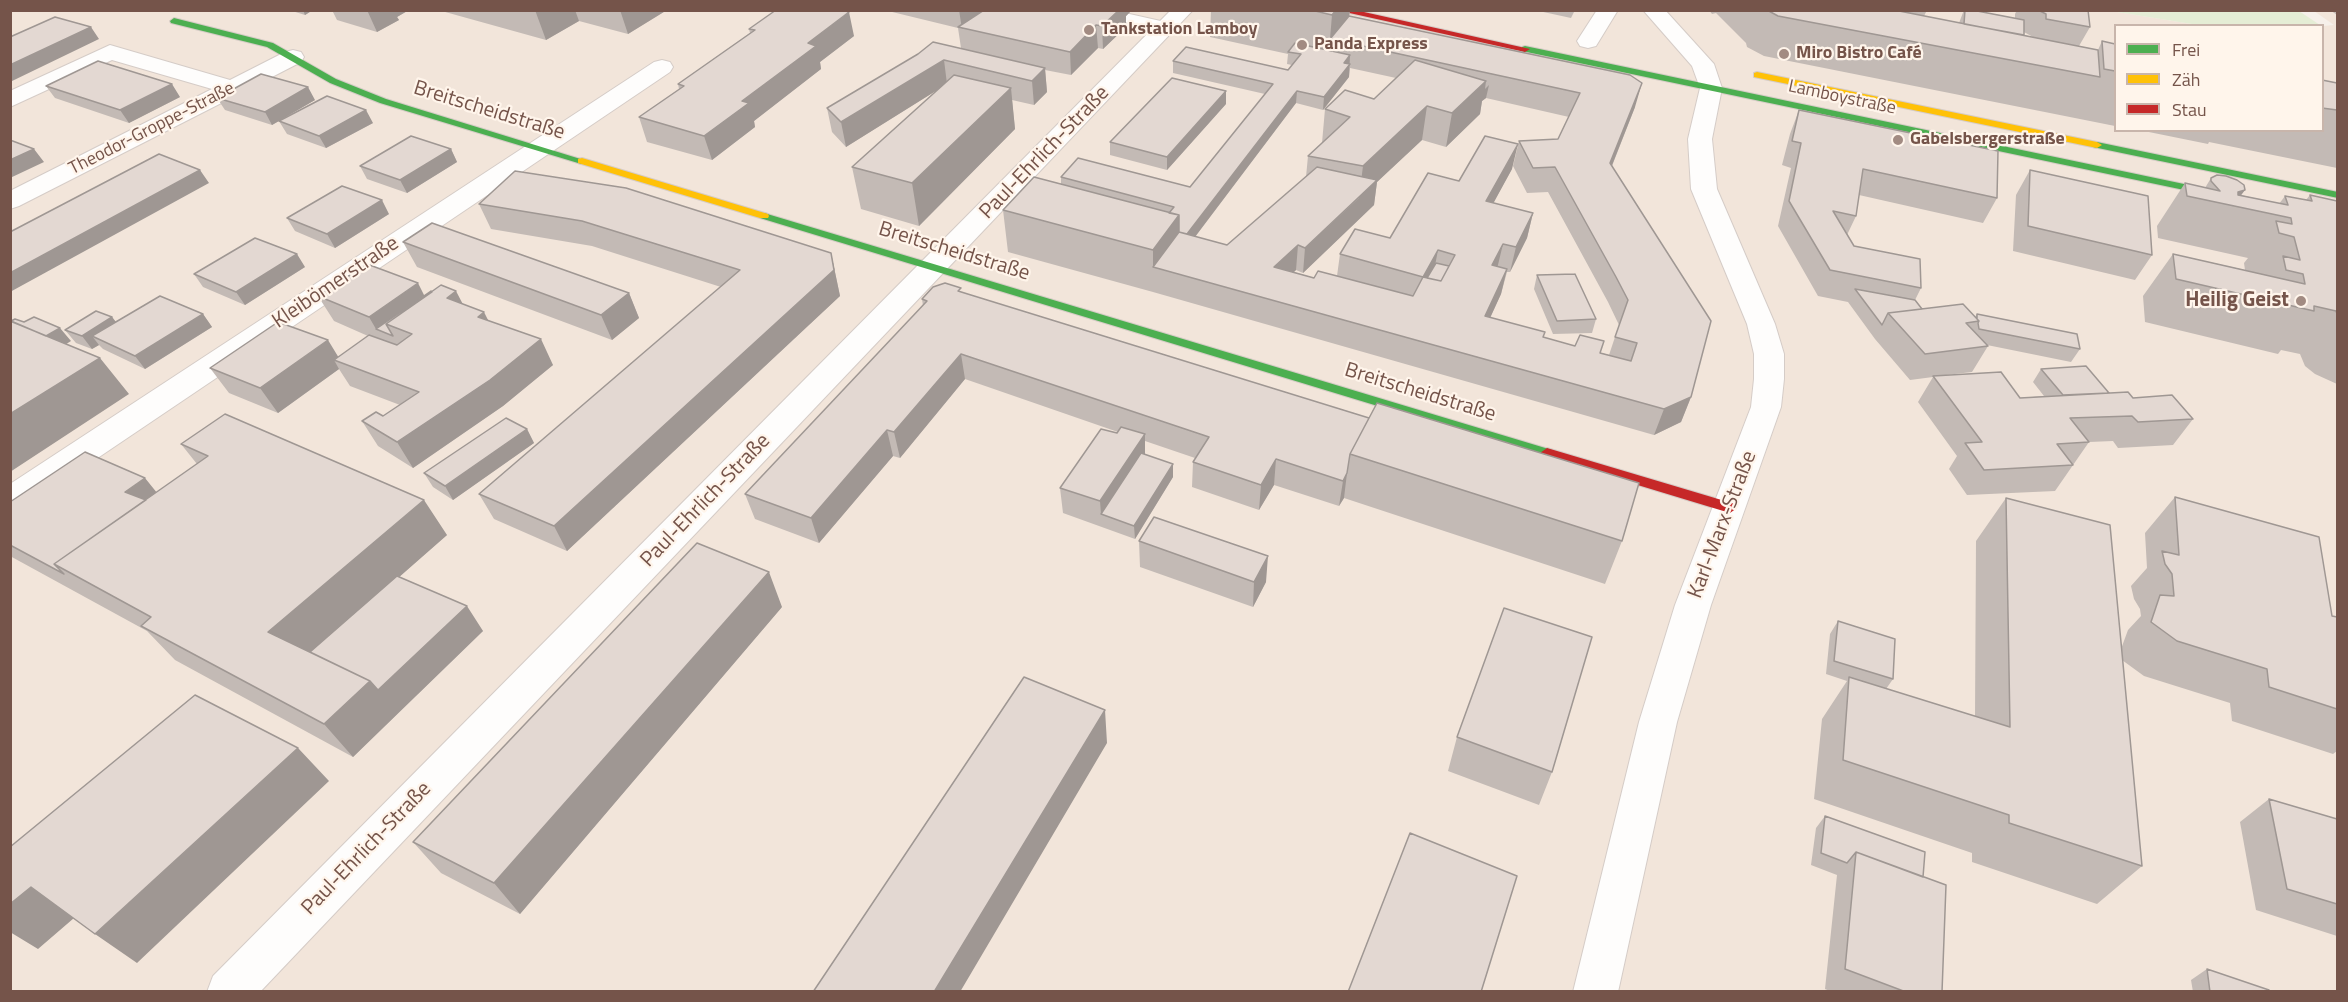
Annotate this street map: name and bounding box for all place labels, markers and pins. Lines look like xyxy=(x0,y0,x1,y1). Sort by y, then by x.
place label: Tankstation Lamboy xyxy=(1101,19,1258,41)
marker: Tankstation Lamboy xyxy=(1082,23,1096,37)
place label: Panda Express xyxy=(1314,34,1428,56)
marker: Panda Express xyxy=(1295,38,1309,52)
place label: Miro Bistro Café xyxy=(1796,43,1922,65)
marker: Miro Bistro Café xyxy=(1777,47,1791,61)
place label: Gabelsbergerstraße xyxy=(1910,129,2065,151)
marker: Gabelsbergerstraße xyxy=(1891,133,1905,147)
place label: Heilig Geist xyxy=(2185,288,2289,314)
marker: Heilig Geist xyxy=(2294,294,2308,308)

